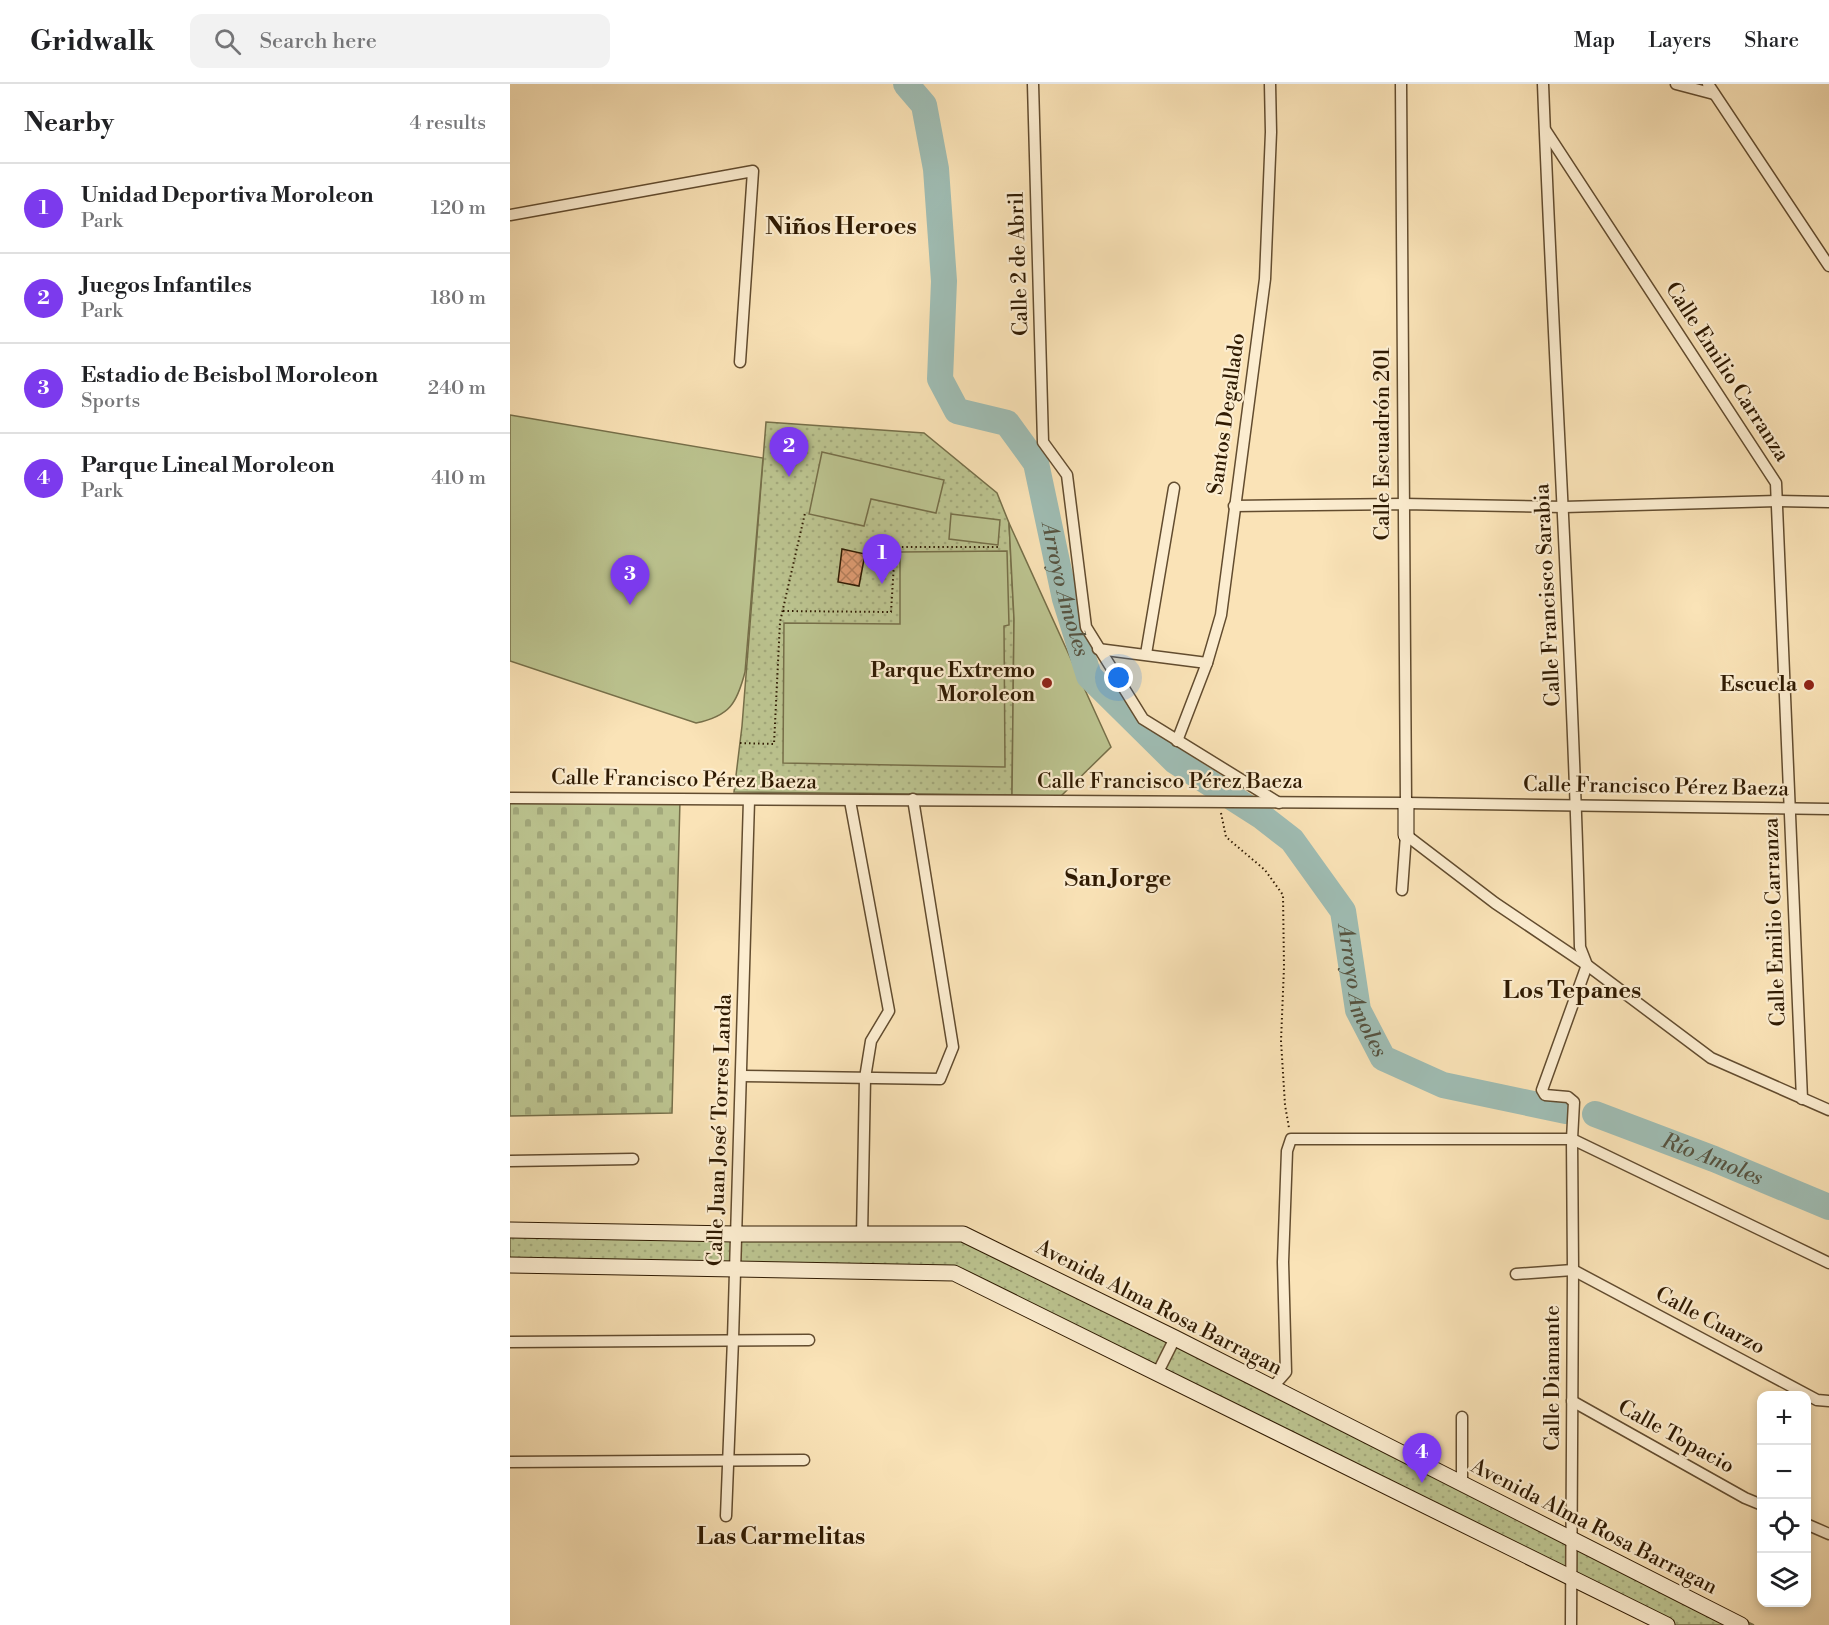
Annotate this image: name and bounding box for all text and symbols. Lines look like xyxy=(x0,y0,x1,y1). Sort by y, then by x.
search box xyxy=(190,14,610,68)
text: Gridwalk xyxy=(30,24,154,59)
icon: search xyxy=(211,25,244,58)
text: Search here xyxy=(259,28,377,55)
text: Map xyxy=(1574,28,1615,54)
text: Layers xyxy=(1648,28,1711,54)
text: Share xyxy=(1744,28,1799,54)
text: Nearby xyxy=(24,107,114,139)
text: 4 results xyxy=(409,111,486,136)
text: Unidad Deportiva Moroleon xyxy=(81,182,374,209)
street label: Calle 2 de Abril xyxy=(1003,191,1035,337)
text: 1 xyxy=(39,196,48,221)
text: 120 m xyxy=(431,196,486,221)
text: Park xyxy=(81,209,123,234)
district label: Niños Heroes xyxy=(765,212,917,242)
text: Juegos Infantiles xyxy=(81,272,252,299)
street label: Calle Emilio Carranza xyxy=(1659,277,1795,467)
text: 2 xyxy=(37,286,50,311)
text: 180 m xyxy=(431,286,486,311)
text: Park xyxy=(81,299,123,324)
street label: Santos Degallado xyxy=(1203,332,1251,496)
street label: Calle Escuadrón 201 xyxy=(1370,348,1396,541)
text: Estadio de Beisbol Moroleon xyxy=(81,362,378,389)
text: 3 xyxy=(37,376,50,401)
text: 240 m xyxy=(428,376,486,401)
text: Sports xyxy=(81,389,140,414)
pin: 2 xyxy=(770,428,808,477)
text: Parque Lineal Moroleon xyxy=(81,452,334,479)
text: 4 xyxy=(37,466,50,491)
text: 410 m xyxy=(431,466,486,491)
text: Park xyxy=(81,479,123,504)
street label: Calle Francisco Sarabia xyxy=(1529,482,1567,707)
water label: Arroyo Amoles xyxy=(1035,518,1096,660)
pin: 1 xyxy=(862,534,902,584)
pin: 3 xyxy=(610,556,650,605)
place label: Parque Extremo Moroleon xyxy=(871,658,1035,708)
your location xyxy=(1104,663,1133,692)
place label: Escuela xyxy=(1720,672,1798,698)
marker: Parque Extremo Moroleon xyxy=(1040,676,1054,690)
marker: Escuela xyxy=(1802,678,1816,692)
street label: Calle Francisco Pérez Baeza xyxy=(551,765,817,795)
street label: Calle Francisco Pérez Baeza xyxy=(1037,769,1303,795)
street label: Calle Francisco Pérez Baeza xyxy=(1523,772,1789,802)
street label: Calle Emilio Carranza xyxy=(1758,817,1792,1027)
district label: San Jorge xyxy=(1064,864,1172,894)
water label: Arroyo Amoles xyxy=(1331,921,1394,1062)
district label: Los Tepanes xyxy=(1503,976,1641,1006)
street label: Calle Juan José Torres Landa xyxy=(702,993,738,1267)
water label: Río Amoles xyxy=(1657,1127,1767,1191)
street label: Avenida Alma Rosa Barragan xyxy=(1030,1234,1287,1382)
street label: Calle Cuarzo xyxy=(1651,1281,1769,1361)
street label: Calle Diamante xyxy=(1540,1305,1566,1451)
map controls xyxy=(1757,1391,1811,1607)
button: + xyxy=(1757,1391,1811,1445)
street label: Calle Topacio xyxy=(1613,1394,1739,1480)
pin: 4 xyxy=(1402,1434,1442,1483)
button: − xyxy=(1757,1445,1811,1499)
street label: Avenida Alma Rosa Barragan xyxy=(1465,1453,1722,1601)
button: locate xyxy=(1757,1499,1811,1553)
district label: Las Carmelitas xyxy=(697,1522,865,1552)
button: layers xyxy=(1757,1553,1811,1607)

